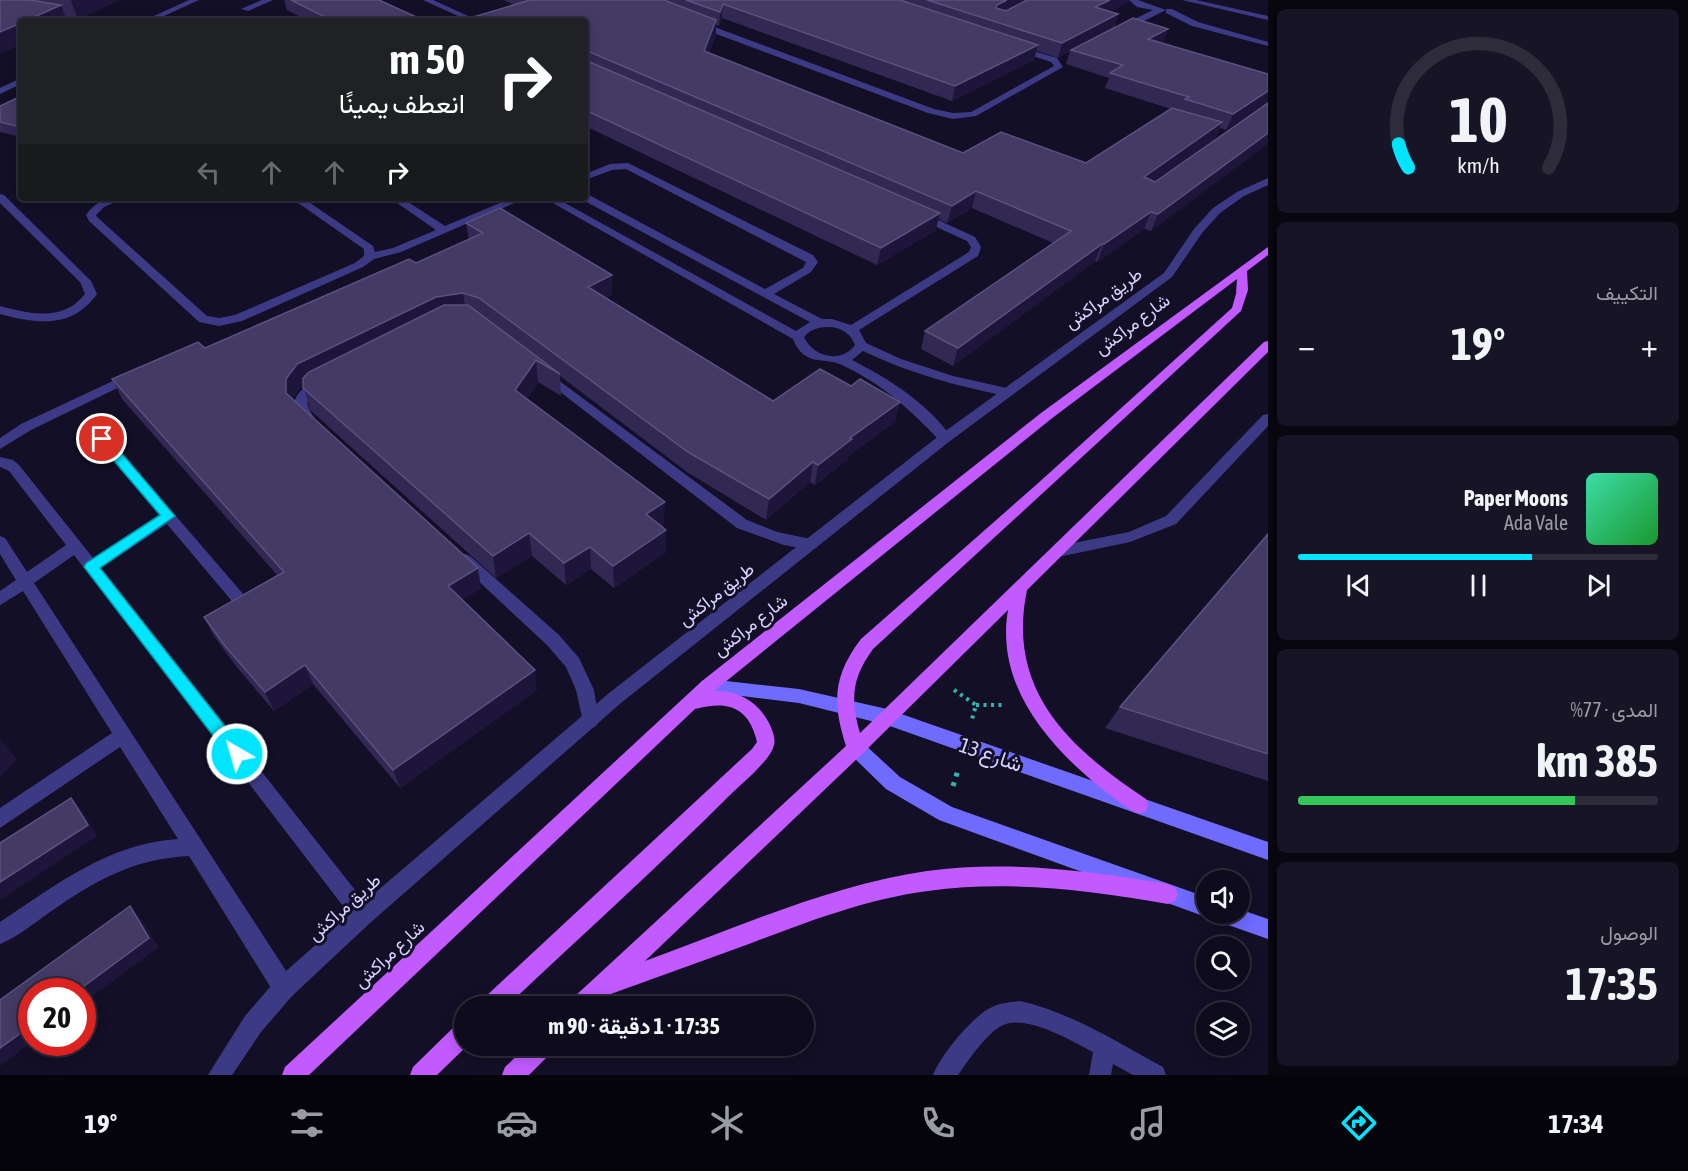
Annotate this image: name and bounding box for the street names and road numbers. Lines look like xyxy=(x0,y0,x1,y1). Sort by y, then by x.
street label: طريق مراكش xyxy=(1060,263,1146,334)
street label: شارع مراكش xyxy=(1090,289,1175,361)
street label: طريق مراكش xyxy=(674,558,759,631)
street label: شارع مراكش xyxy=(709,590,793,662)
street label: شارع 13 xyxy=(955,732,1026,779)
street label: طريق مراكش xyxy=(303,869,385,946)
street label: شارع مراكش xyxy=(350,916,430,993)

